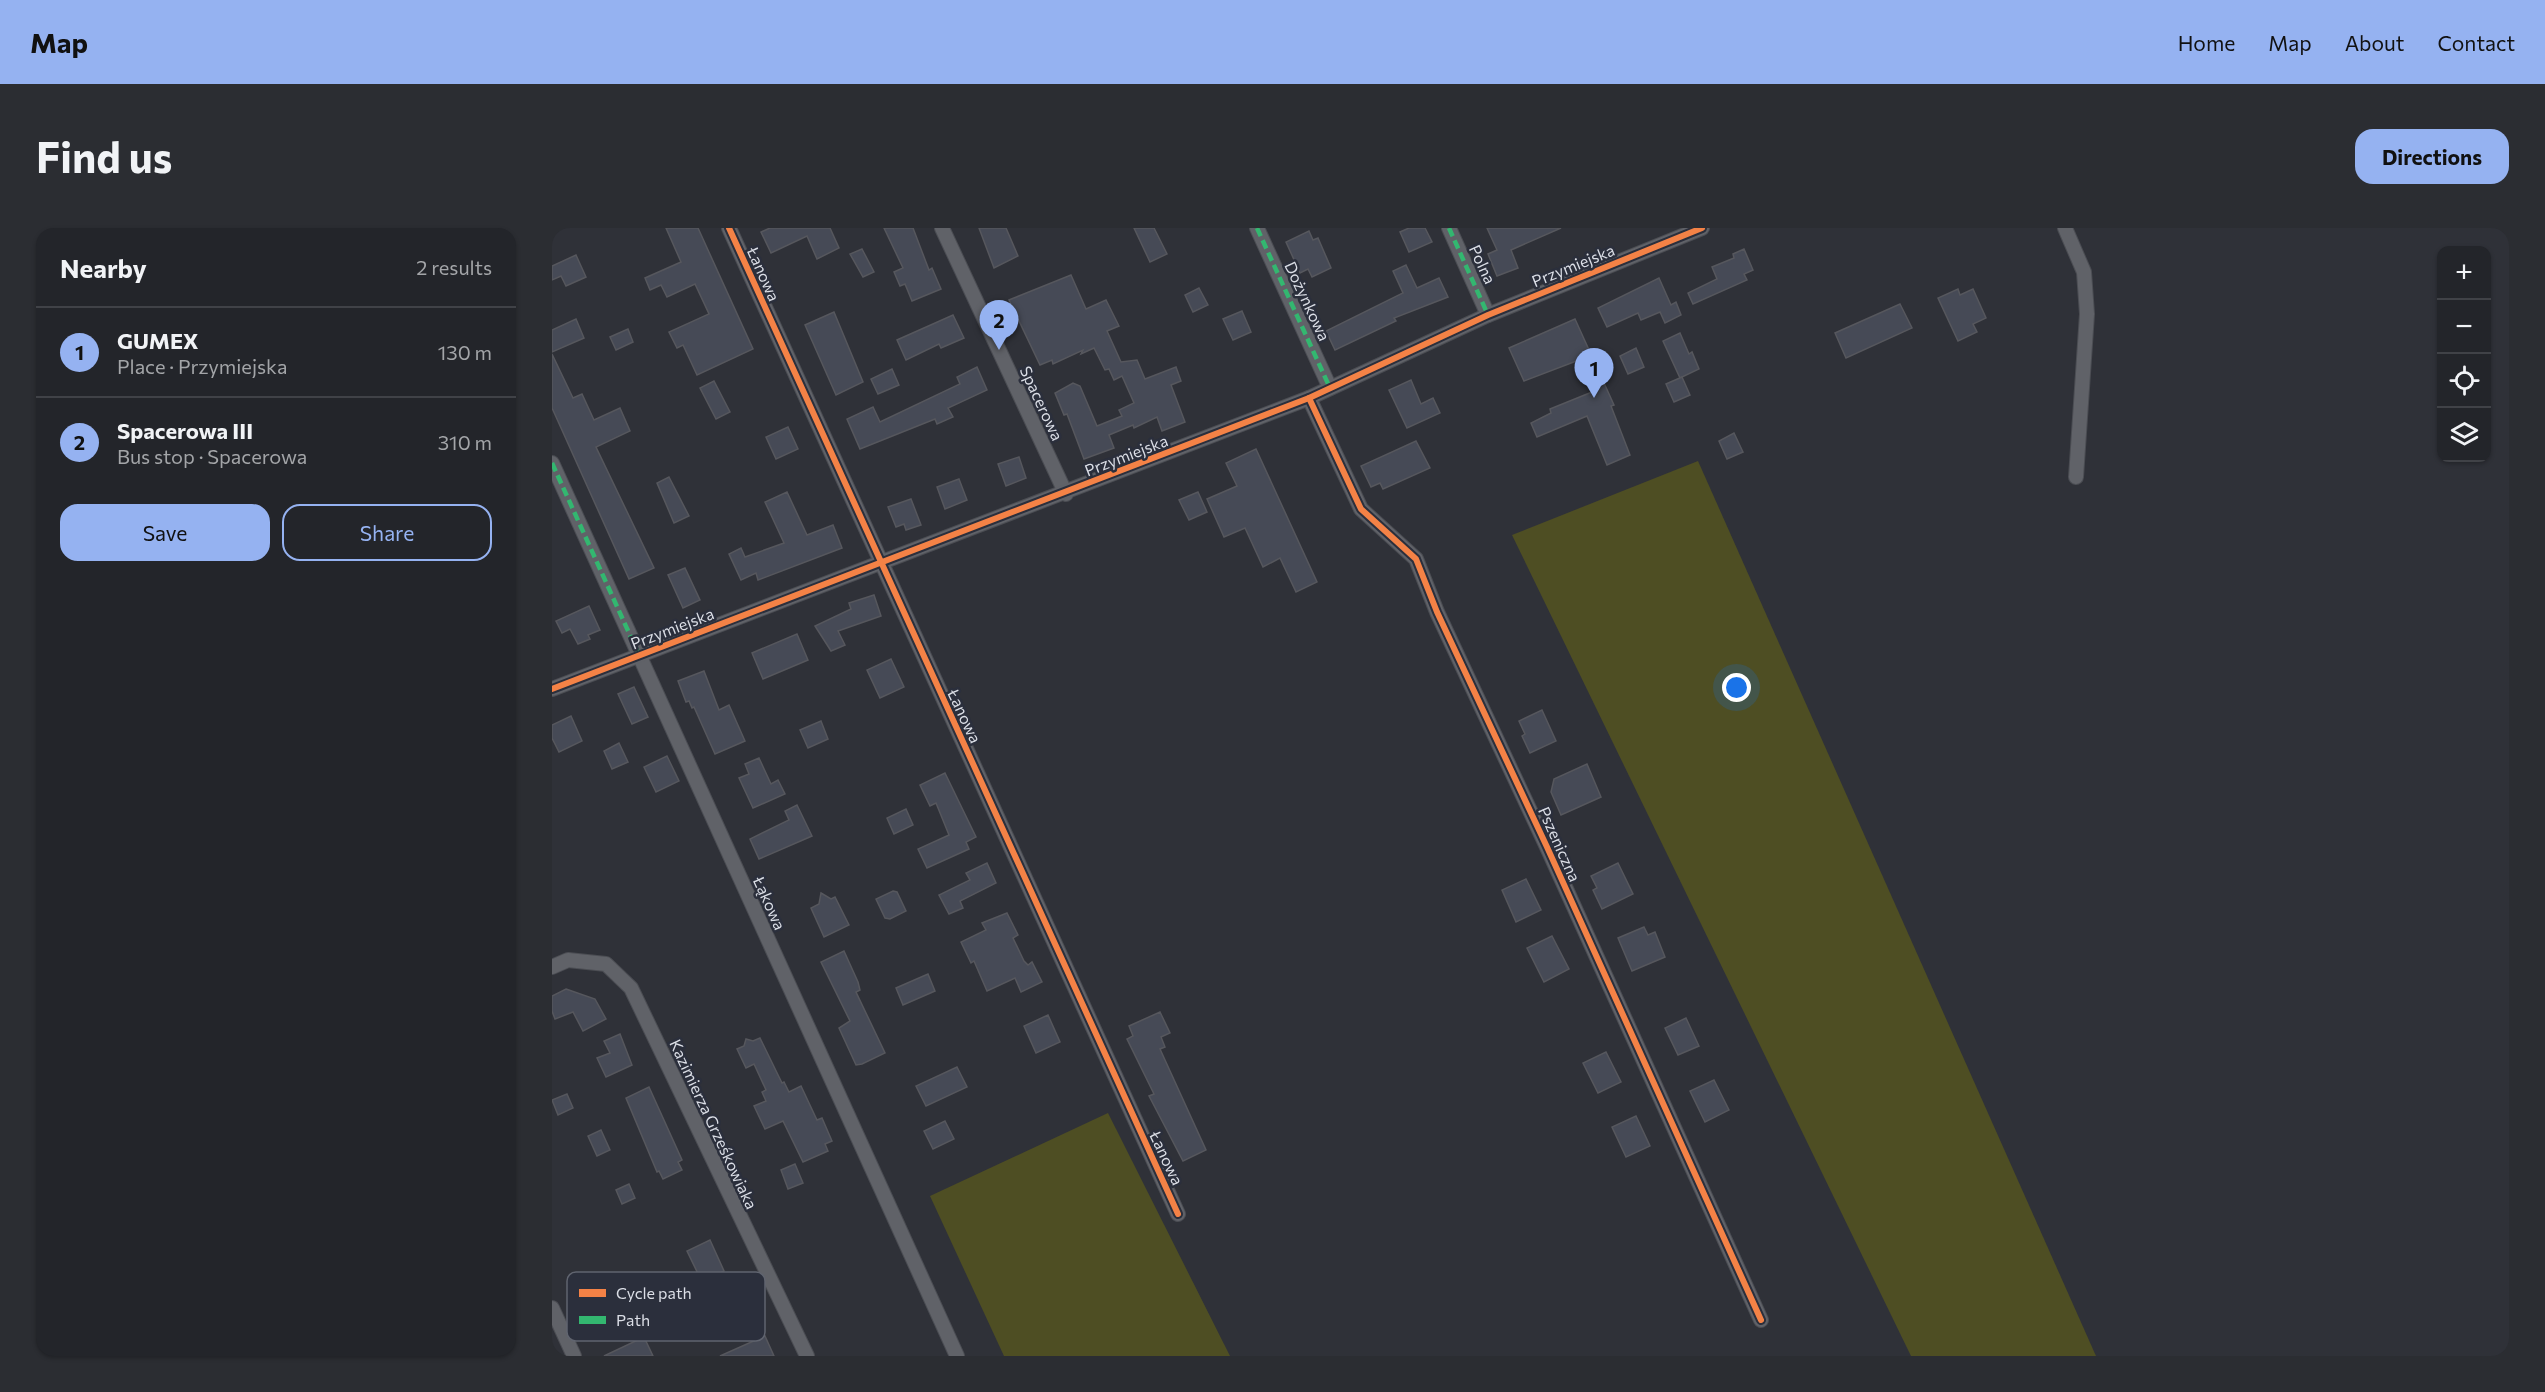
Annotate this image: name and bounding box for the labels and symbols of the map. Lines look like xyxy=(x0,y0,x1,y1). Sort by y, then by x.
street label: Przymiejska xyxy=(1529,240,1617,290)
street label: Polna xyxy=(1466,241,1500,287)
street label: Łanowa xyxy=(743,243,784,304)
street label: Dożynkowa xyxy=(1281,258,1335,344)
pin: 2 xyxy=(980,300,1018,350)
pin: 1 xyxy=(1574,348,1614,398)
street label: Spacerowa xyxy=(1016,363,1068,443)
street label: Przymiejska xyxy=(1082,430,1170,480)
street label: Przymiejska xyxy=(628,603,716,653)
your location xyxy=(1722,673,1751,702)
street label: Łanowa xyxy=(944,685,986,746)
street label: Pszeniczna xyxy=(1535,804,1585,884)
street label: Łąkowa xyxy=(749,873,790,933)
street label: Kazimierza Grześkowiaka xyxy=(666,1036,762,1212)
street label: Łanowa xyxy=(1146,1127,1188,1188)
legend xyxy=(567,1272,765,1341)
text: Cycle path xyxy=(616,1283,692,1302)
text: Path xyxy=(616,1310,650,1329)

